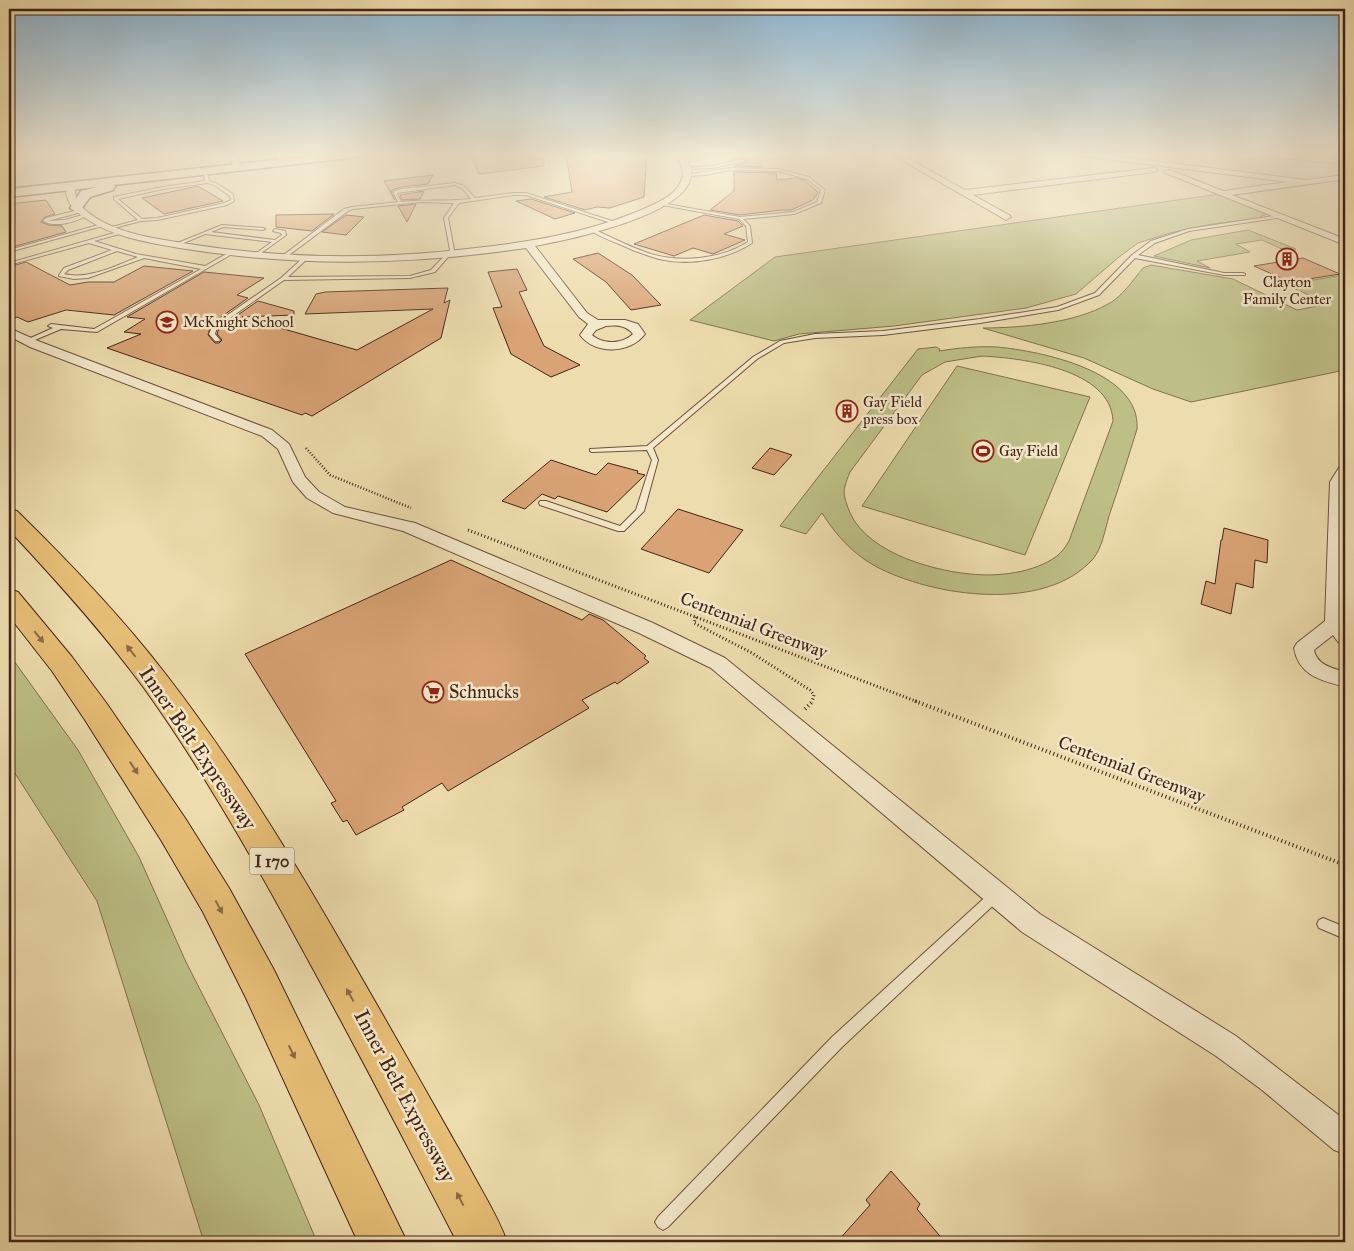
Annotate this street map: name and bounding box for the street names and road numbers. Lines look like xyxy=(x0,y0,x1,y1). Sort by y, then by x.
street label: Centennial Greenway xyxy=(677,587,831,663)
street label: Inner Belt Expressway xyxy=(134,661,263,836)
street label: Centennial Greenway xyxy=(1055,731,1209,807)
road number: I 170 xyxy=(250,848,294,874)
street label: Inner Belt Expressway xyxy=(349,1005,462,1188)

